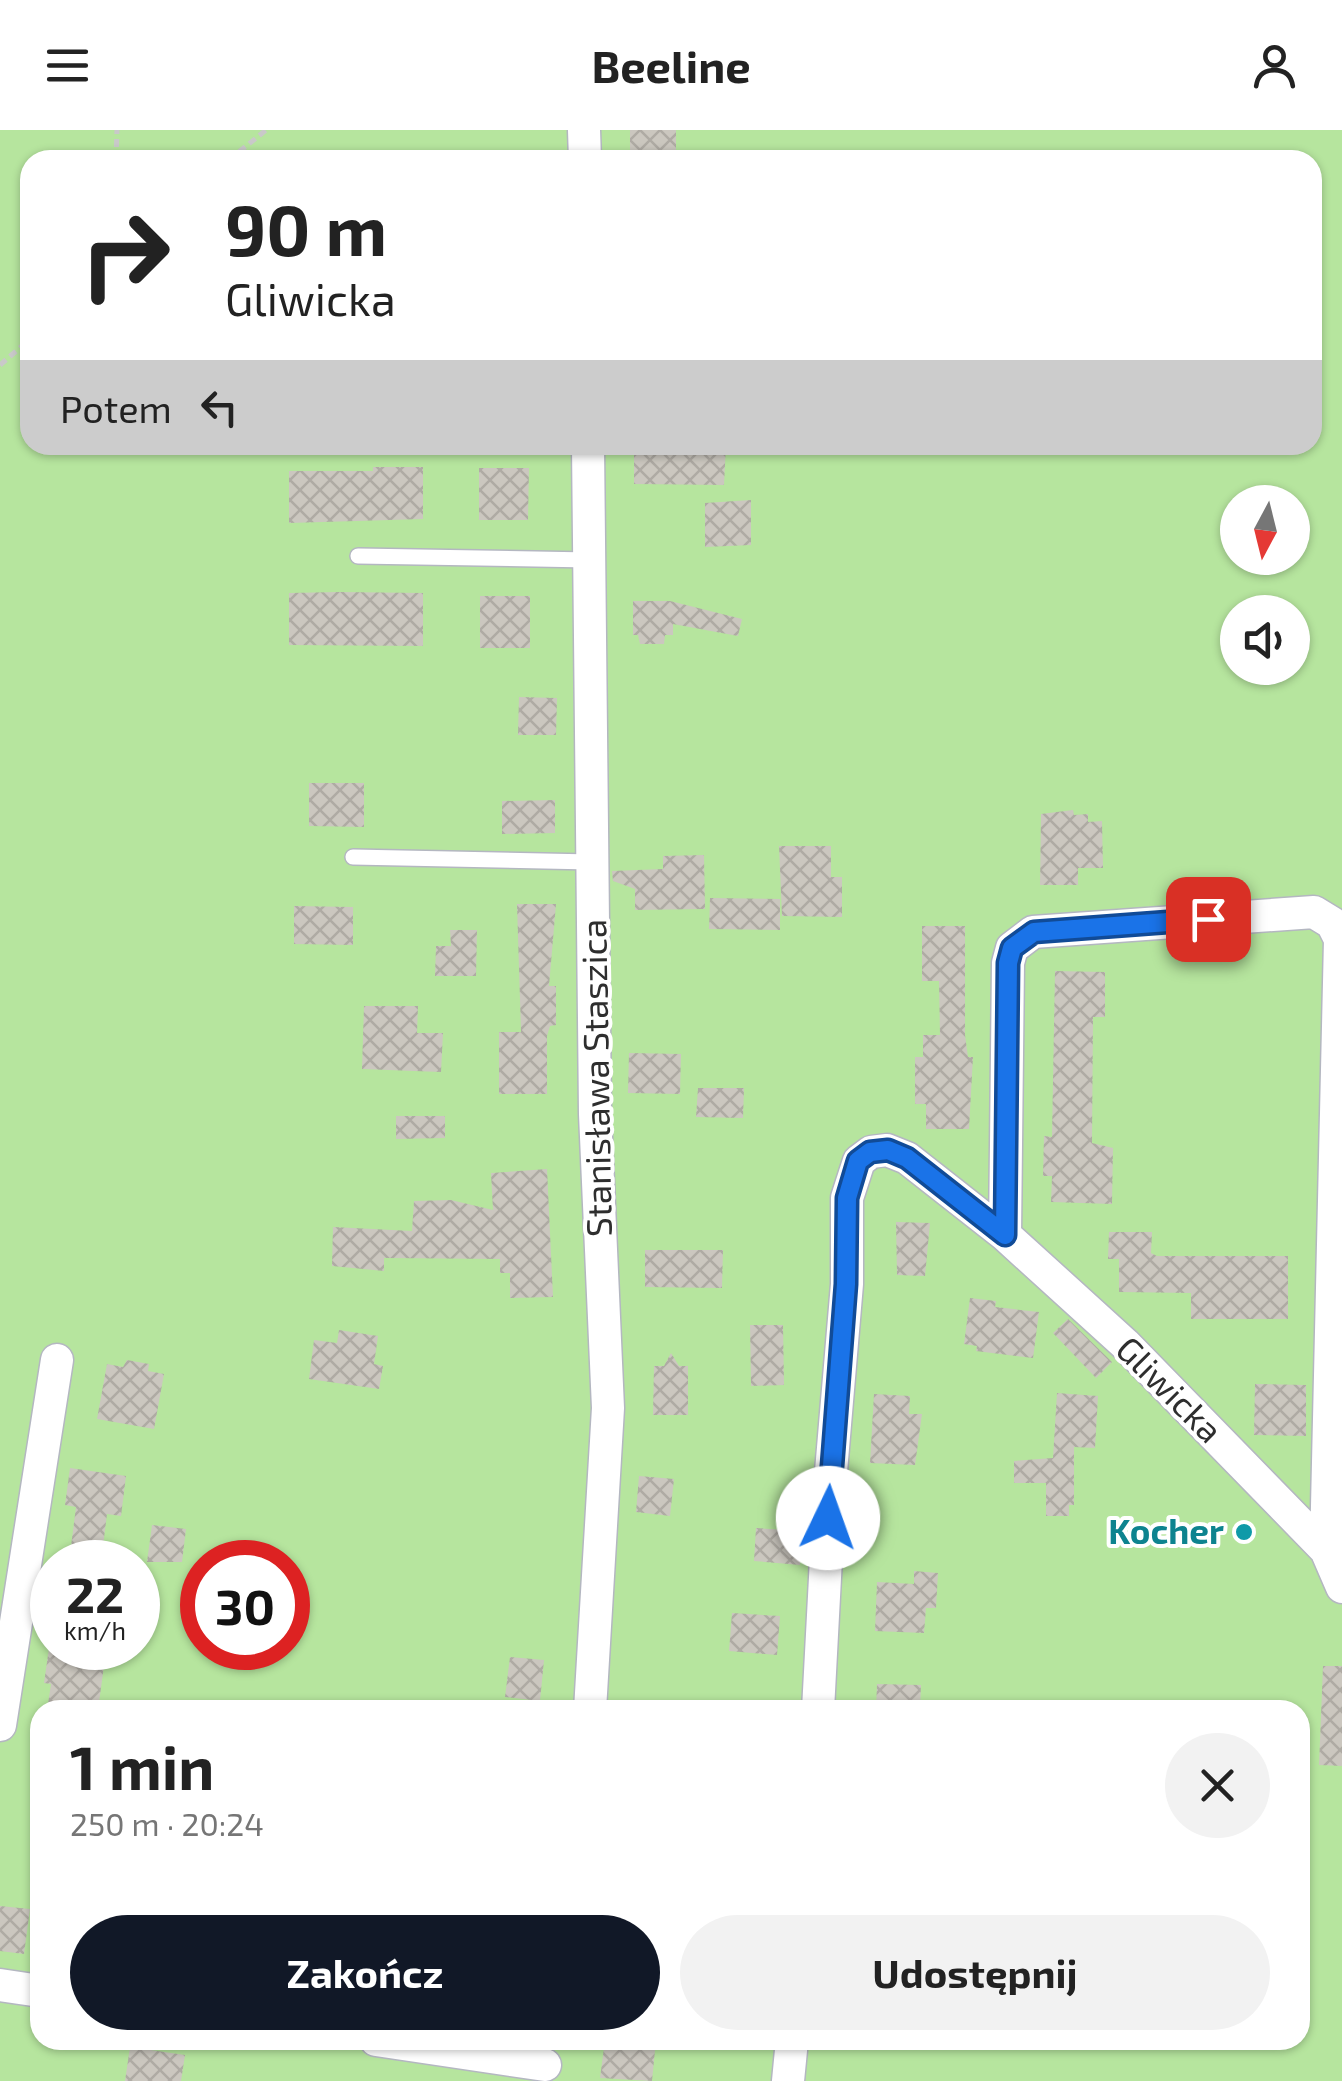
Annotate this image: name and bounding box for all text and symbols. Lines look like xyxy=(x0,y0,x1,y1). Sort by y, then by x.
icon: menu xyxy=(40,38,95,93)
text: Beeline xyxy=(591,38,751,92)
icon: person xyxy=(1247,38,1302,93)
text: 90 m xyxy=(225,186,387,270)
icon: right xyxy=(60,190,190,320)
text: Gliwicka xyxy=(225,271,396,325)
icon: left xyxy=(192,380,247,435)
text: Potem xyxy=(60,385,172,431)
north arrow xyxy=(1220,485,1310,575)
map controls xyxy=(1220,485,1310,685)
button: sound xyxy=(1220,595,1310,685)
pin xyxy=(1166,877,1251,962)
icon: arrive xyxy=(1181,892,1236,947)
street label: Stanisława Staszica xyxy=(571,919,619,1237)
street label: Gliwicka xyxy=(1109,1327,1232,1450)
position arrow xyxy=(776,1466,880,1570)
place label: Kocher xyxy=(1108,1509,1224,1551)
marker: Kocher xyxy=(1233,1521,1255,1543)
speed limit sign: 30 xyxy=(180,1540,310,1670)
text: 22 xyxy=(66,1563,124,1623)
text: km/h xyxy=(64,1615,126,1645)
text: 1 min xyxy=(70,1730,214,1802)
button: close xyxy=(1165,1733,1270,1838)
text: 250 m · 20:24 xyxy=(70,1804,264,1842)
button: Zakończ xyxy=(70,1915,660,2030)
button: Udostępnij xyxy=(680,1915,1270,2030)

